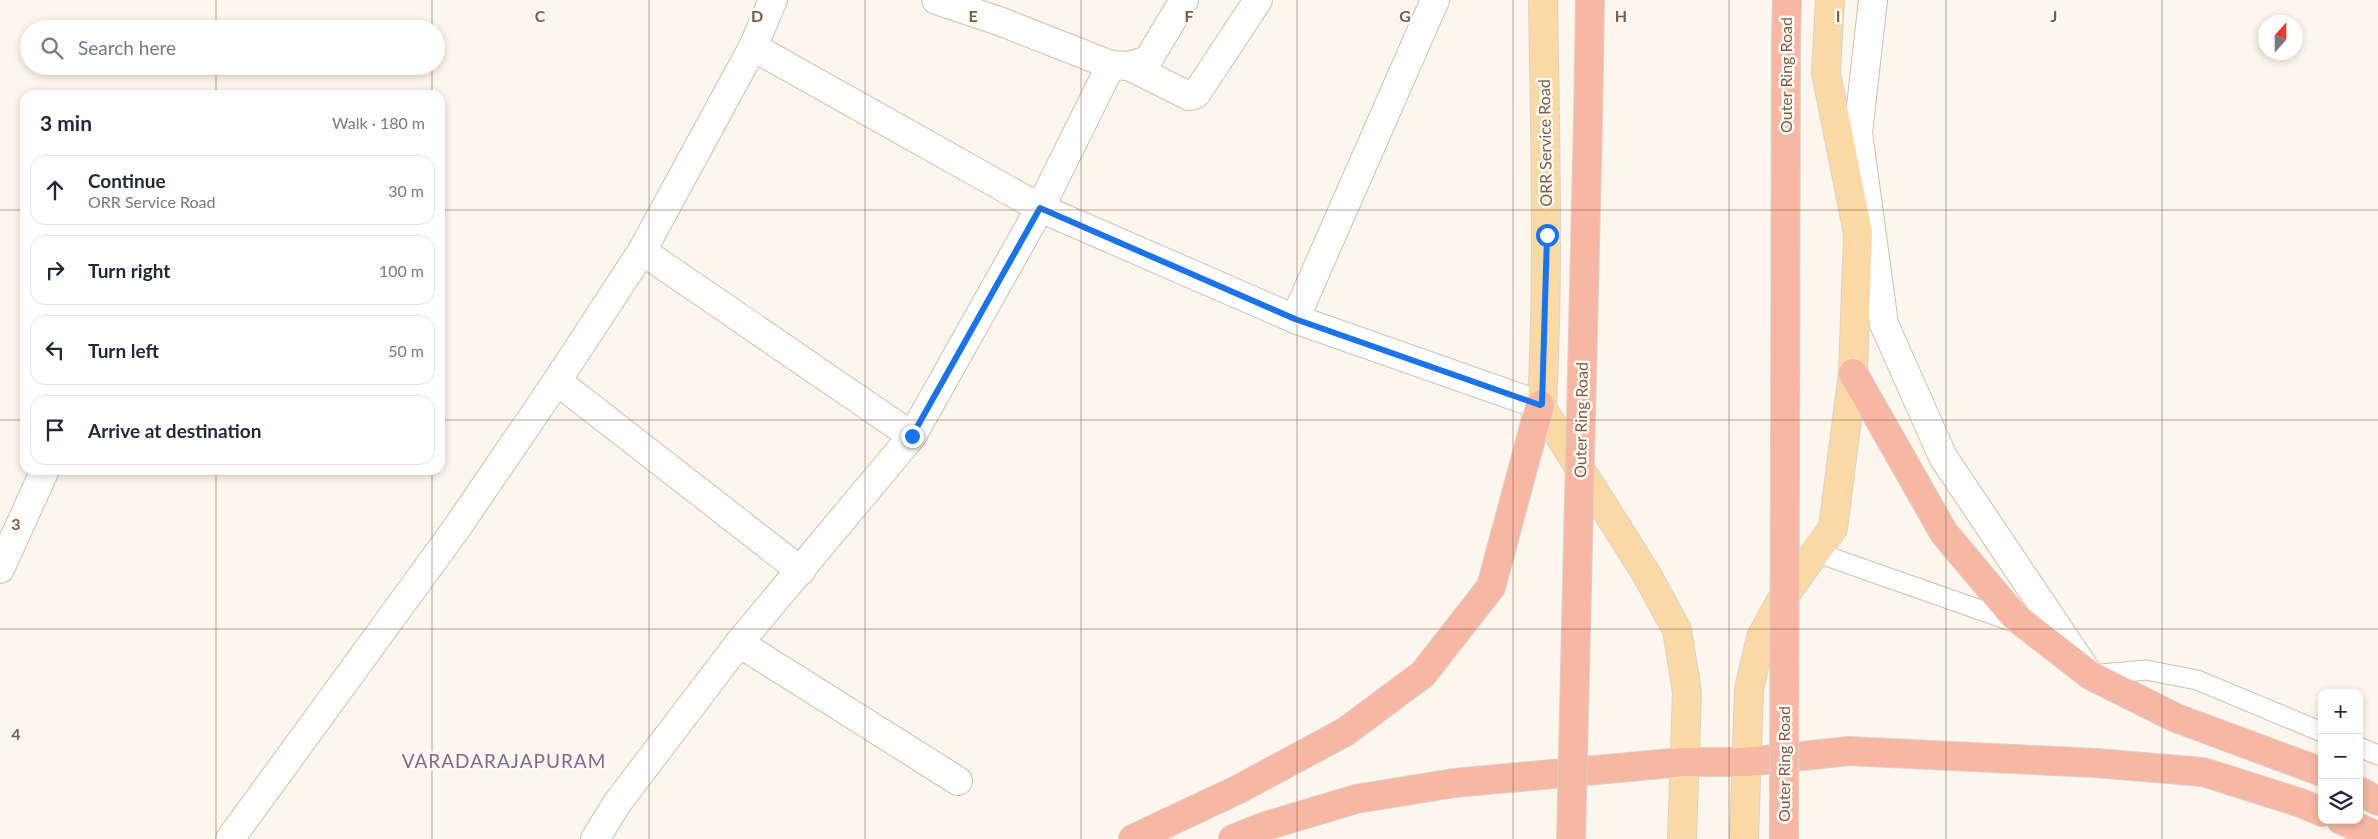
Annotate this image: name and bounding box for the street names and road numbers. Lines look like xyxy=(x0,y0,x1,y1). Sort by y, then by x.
street label: Outer Ring Road xyxy=(1776,17,1795,133)
street label: ORR Service Road xyxy=(1534,79,1555,207)
street label: Outer Ring Road xyxy=(1570,362,1591,478)
street label: Outer Ring Road xyxy=(1774,706,1793,822)

